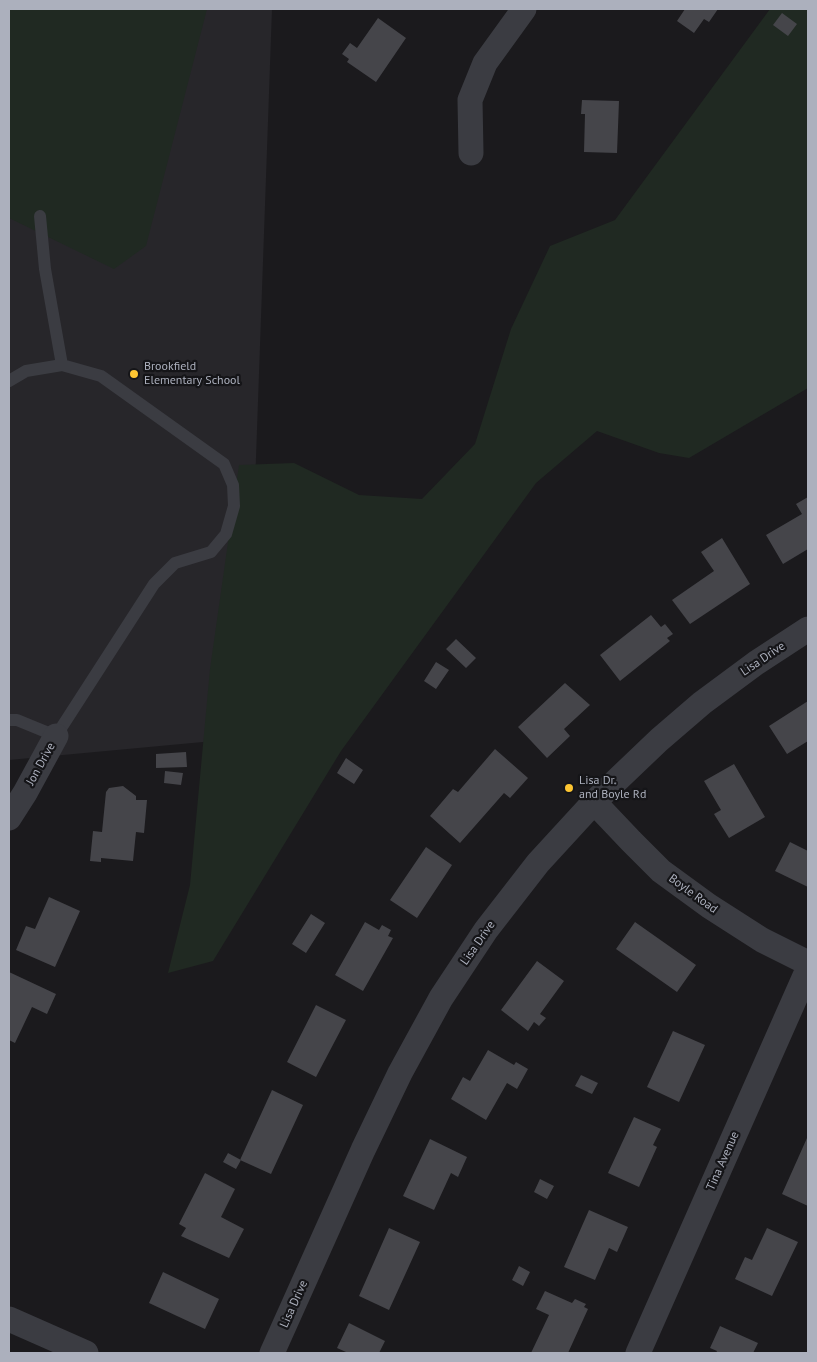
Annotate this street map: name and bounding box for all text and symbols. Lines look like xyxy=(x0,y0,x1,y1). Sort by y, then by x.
place label: Brookfield Elementary School xyxy=(144,360,240,388)
marker: Brookfield Elementary School xyxy=(128,368,140,380)
street label: Lisa Drive xyxy=(738,639,788,679)
street label: Jon Drive xyxy=(23,740,59,788)
place label: Lisa Dr. and Boyle Rd xyxy=(579,774,646,802)
marker: Lisa Dr. and Boyle Rd xyxy=(563,782,575,794)
street label: Boyle Road xyxy=(666,871,720,917)
street label: Lisa Drive xyxy=(458,918,498,968)
street label: Tina Avenue xyxy=(704,1129,742,1193)
street label: Lisa Drive xyxy=(277,1278,311,1330)

